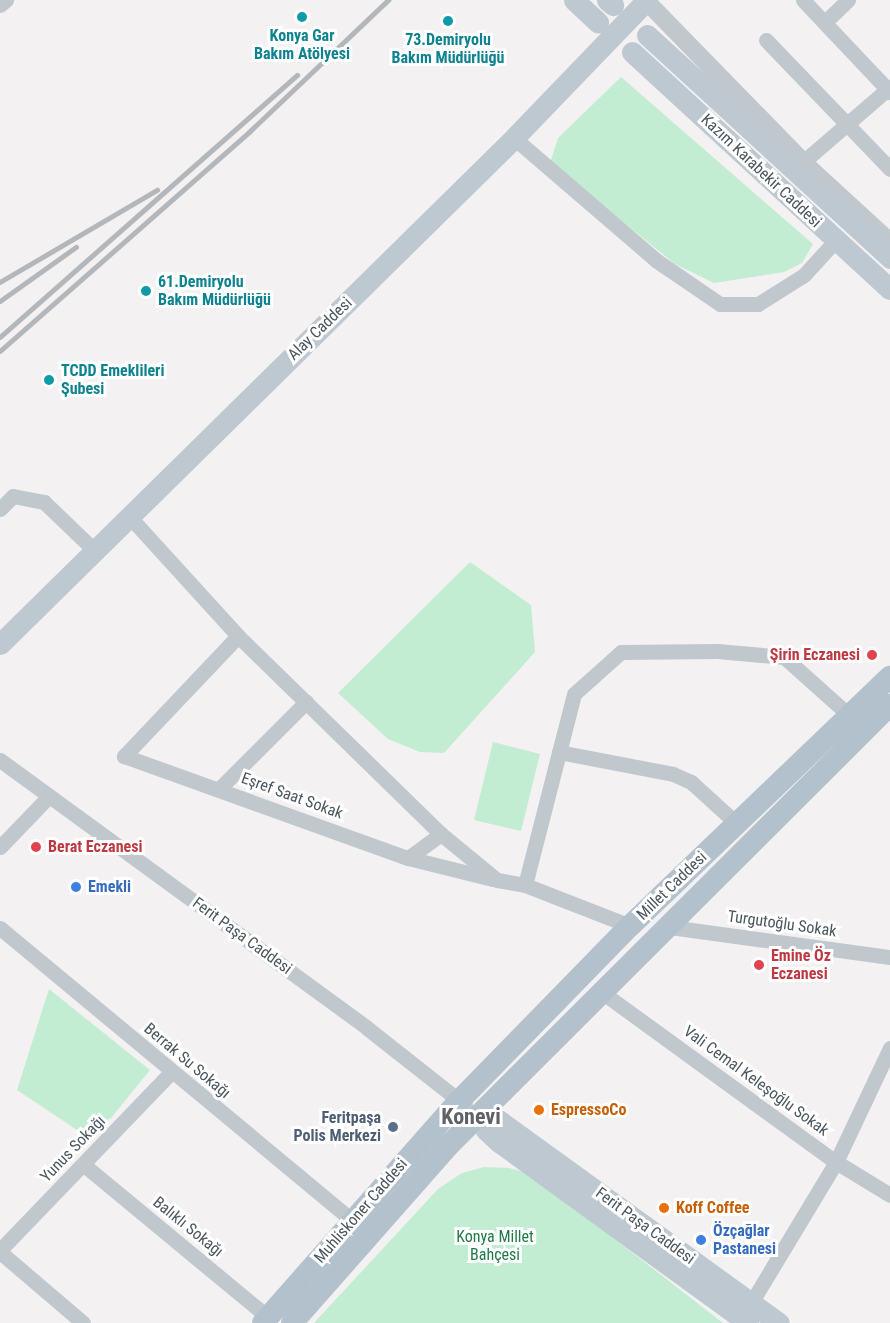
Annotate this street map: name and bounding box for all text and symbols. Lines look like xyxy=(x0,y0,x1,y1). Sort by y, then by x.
marker: Konya Gar Bakım Atölyesi xyxy=(295,10,309,24)
marker: 73.Demiryolu Bakım Müdürlüğü xyxy=(441,14,455,28)
place label: Konya Gar Bakım Atölyesi xyxy=(254,26,350,64)
place label: 73.Demiryolu Bakım Müdürlüğü xyxy=(392,30,504,68)
street label: Kazım Karabekir Caddesi xyxy=(697,110,825,232)
place label: 61.Demiryolu Bakım Müdürlüğü xyxy=(158,272,271,310)
marker: 61.Demiryolu Bakım Müdürlüğü xyxy=(139,284,153,298)
street label: Alay Caddesi xyxy=(284,294,356,364)
place label: TCDD Emeklileri Şubesi xyxy=(61,361,164,399)
marker: TCDD Emeklileri Şubesi xyxy=(42,373,56,387)
place label: Şirin Eczanesi xyxy=(770,645,860,665)
marker: Şirin Eczanesi xyxy=(865,648,879,662)
street label: Eşref Saat Sokak xyxy=(239,769,345,823)
place label: Berat Eczanesi xyxy=(48,837,142,857)
marker: Berat Eczanesi xyxy=(29,840,43,854)
street label: Millet Caddesi xyxy=(633,848,711,924)
place label: Emekli xyxy=(88,877,131,897)
marker: Emekli xyxy=(69,880,83,894)
street label: Ferit Paşa Caddesi xyxy=(189,894,295,978)
street label: Turgutoğlu Sokak xyxy=(726,907,838,941)
place label: Emine Öz Eczanesi xyxy=(771,946,831,984)
marker: Emine Öz Eczanesi xyxy=(752,958,766,972)
street label: Berrak Su Sokağı xyxy=(140,1019,234,1103)
street label: Vali Cemal Keleşoğlu Sokak xyxy=(680,1022,832,1140)
place label: EspressoCo xyxy=(551,1100,626,1120)
marker: EspressoCo xyxy=(532,1103,546,1117)
district label: Konevi xyxy=(441,1104,501,1130)
place label: Feritpaşa Polis Merkezi xyxy=(294,1108,381,1146)
street label: Yunus Sokağı xyxy=(37,1112,109,1186)
marker: Feritpaşa Polis Merkezi xyxy=(386,1120,400,1134)
street label: Muhliskoner Caddesi xyxy=(310,1155,412,1267)
street label: Ferit Paşa Caddesi xyxy=(592,1184,698,1268)
street label: Balıklı Sokağı xyxy=(149,1193,227,1261)
place label: Koff Coffee xyxy=(676,1198,749,1218)
marker: Koff Coffee xyxy=(657,1201,671,1215)
place label: Özçağlar Pastanesi xyxy=(713,1221,776,1259)
park label: Konya Millet Bahçesi xyxy=(456,1227,534,1265)
marker: Özçağlar Pastanesi xyxy=(694,1233,708,1247)

